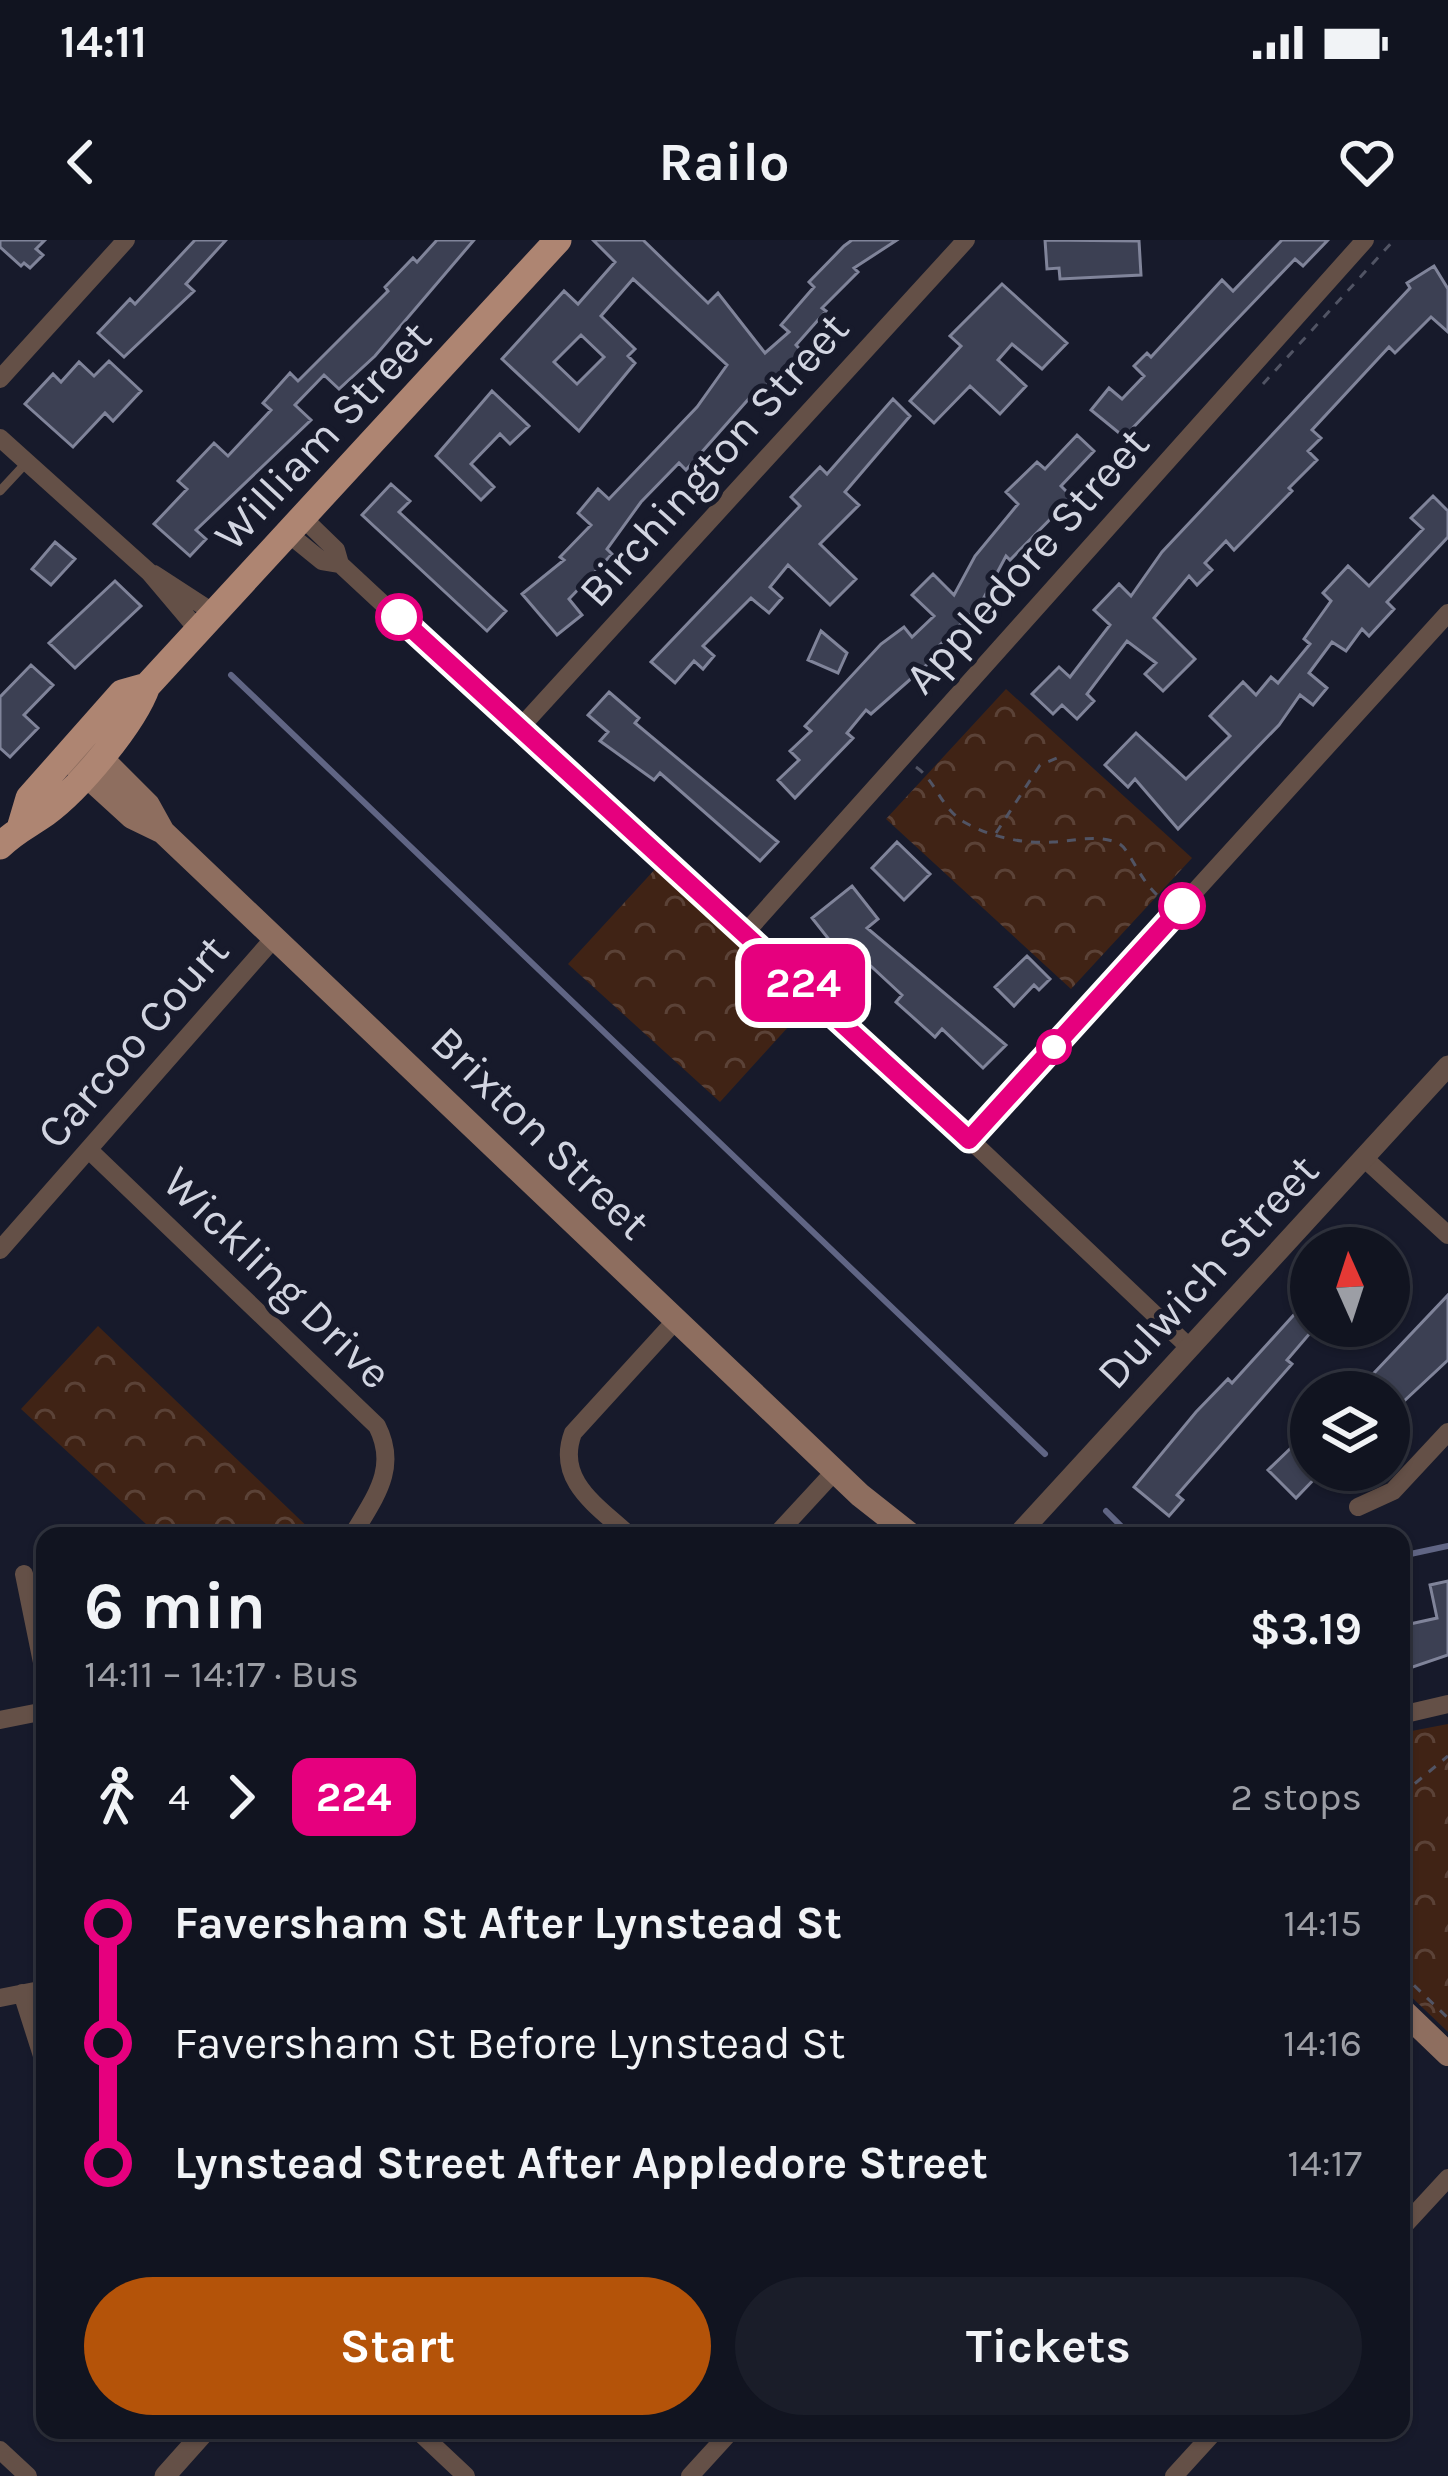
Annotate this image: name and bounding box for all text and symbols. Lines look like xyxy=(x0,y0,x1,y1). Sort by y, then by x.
text: 14:11 xyxy=(60,16,147,68)
icon: back xyxy=(48,129,114,195)
icon: heart xyxy=(1334,129,1400,195)
text: Railo xyxy=(658,130,790,194)
street label: Birchington Street xyxy=(568,302,860,618)
street label: William Street xyxy=(204,311,442,561)
street label: Appledore Street xyxy=(894,417,1159,704)
unlabelled marker xyxy=(377,595,421,639)
unlabelled marker xyxy=(1160,884,1204,928)
street label: Carcoo Court xyxy=(26,925,239,1158)
line badge: 224 xyxy=(734,944,872,1022)
text: 224 xyxy=(765,958,841,1008)
street label: Brixton Street xyxy=(420,1016,660,1250)
unlabelled marker xyxy=(1038,1031,1070,1063)
street label: Dulwich Street xyxy=(1086,1144,1329,1399)
street label: Wickling Drive xyxy=(152,1156,402,1400)
north arrow xyxy=(1290,1227,1410,1347)
map controls xyxy=(1290,1227,1410,1491)
button: layers xyxy=(1290,1371,1410,1491)
text: 6 min xyxy=(84,1567,266,1645)
text: $3.19 xyxy=(1250,1603,1362,1655)
text: 14:11 – 14:17 · Bus xyxy=(84,1651,359,1697)
icon: walk xyxy=(84,1764,150,1830)
icon: forward xyxy=(208,1764,274,1830)
text: 224 xyxy=(316,1772,392,1822)
text: 4 xyxy=(168,1774,190,1820)
text: 2 stops xyxy=(1230,1774,1362,1820)
text: Faversham St After Lynstead St xyxy=(174,1897,842,1949)
text: 14:15 xyxy=(1283,1900,1362,1946)
text: Faversham St Before Lynstead St xyxy=(174,2017,845,2069)
text: 14:16 xyxy=(1283,2020,1362,2066)
text: Lynstead Street After Appledore Street xyxy=(174,2137,988,2189)
text: 14:17 xyxy=(1287,2140,1362,2186)
button: Start xyxy=(84,2277,711,2415)
button: Tickets xyxy=(735,2277,1362,2415)

